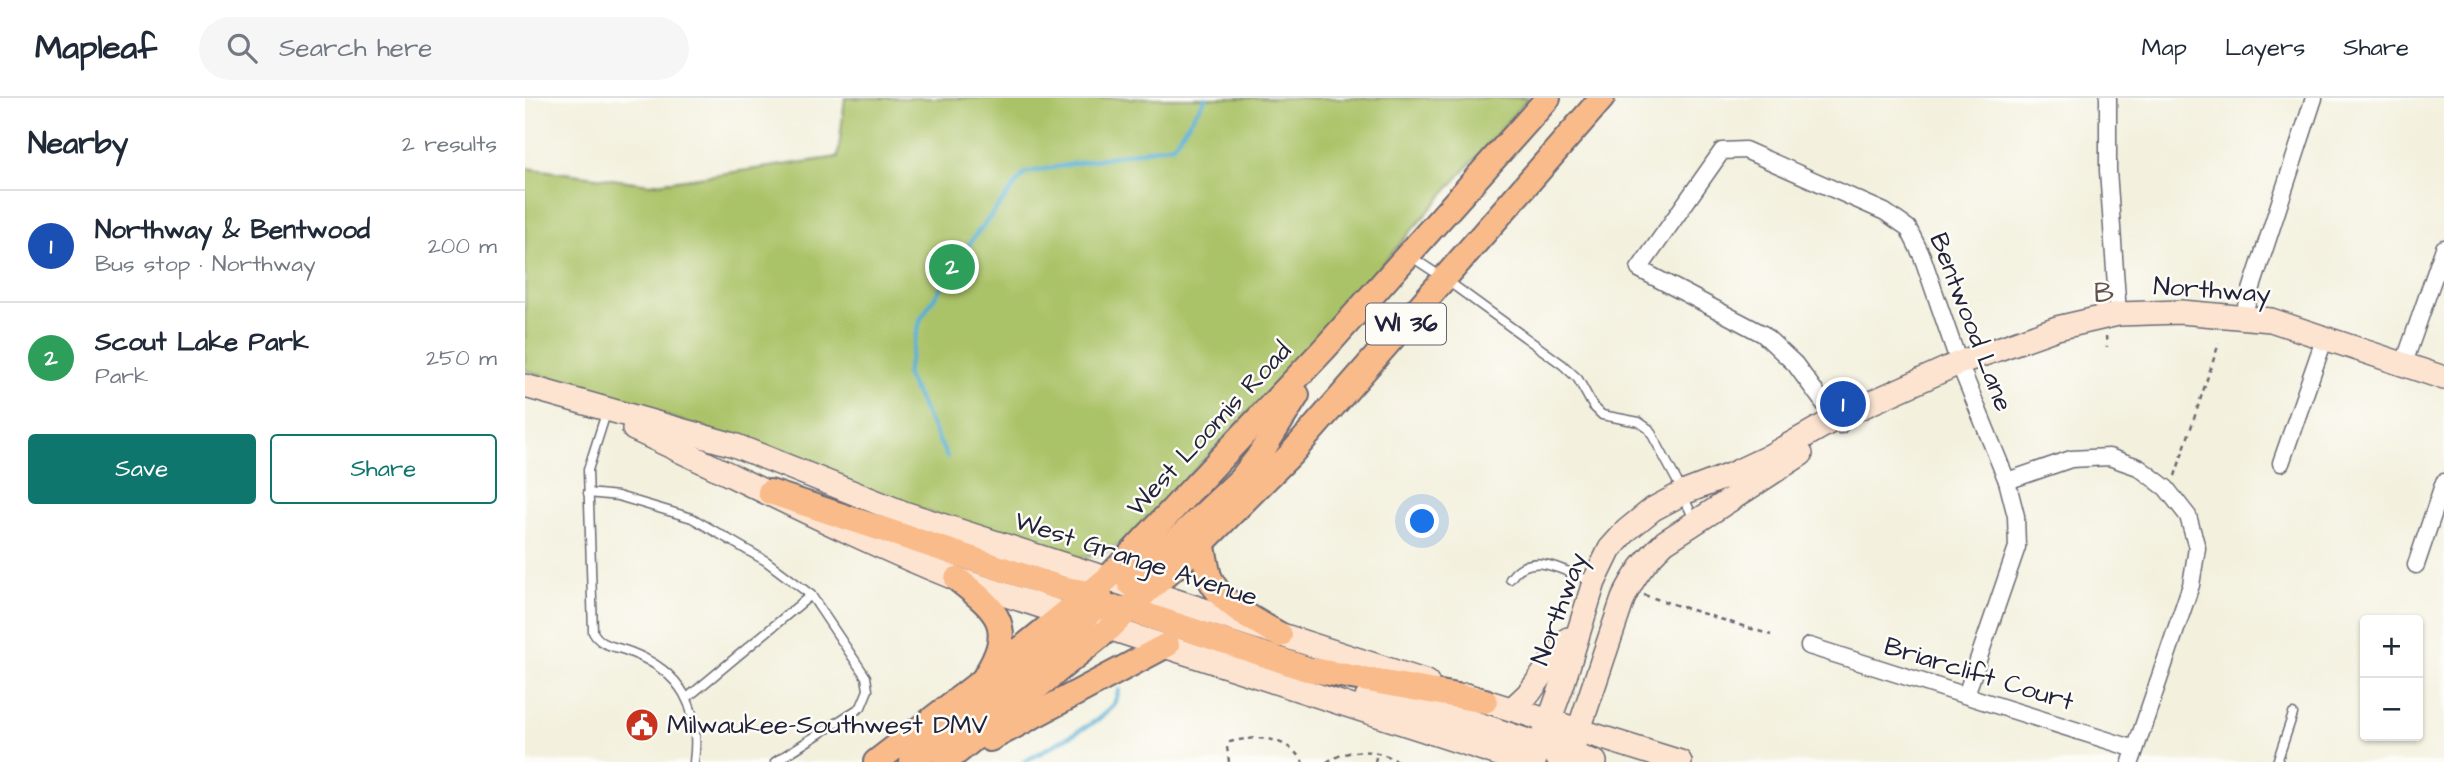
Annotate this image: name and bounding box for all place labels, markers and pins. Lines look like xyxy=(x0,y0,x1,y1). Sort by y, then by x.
pin: 2 xyxy=(929,241,975,293)
pin: 1 xyxy=(1820,378,1866,430)
public building icon: Milwaukee-Southwest DMV xyxy=(623,706,661,744)
place label: Milwaukee-Southwest DMV xyxy=(667,707,988,743)

